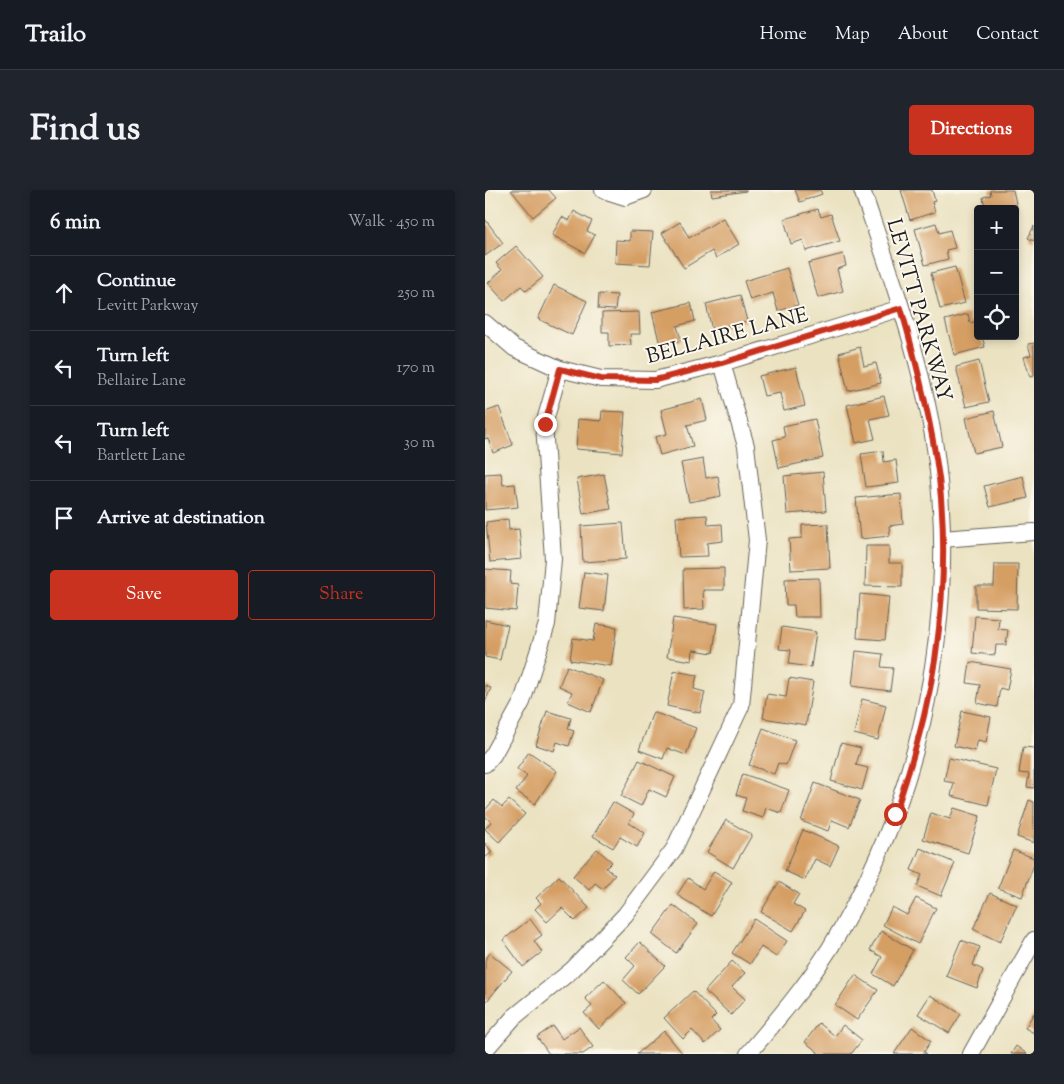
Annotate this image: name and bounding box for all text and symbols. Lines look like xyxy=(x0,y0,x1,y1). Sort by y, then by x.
text: Trailo xyxy=(25,18,86,52)
text: Home xyxy=(760,22,807,48)
text: Map xyxy=(835,22,870,48)
text: About xyxy=(898,22,948,48)
text: Contact xyxy=(976,22,1039,48)
text: Find us xyxy=(30,105,140,156)
button: Directions xyxy=(909,105,1034,155)
map controls xyxy=(974,205,1019,340)
button: + xyxy=(974,205,1019,250)
text: 6 min xyxy=(50,208,101,238)
text: Walk · 450 m xyxy=(348,211,435,234)
street label: LEVITT PARKWAY xyxy=(878,215,959,406)
button: − xyxy=(974,250,1019,295)
text: Continue xyxy=(97,268,176,295)
icon: ahead xyxy=(50,279,78,307)
text: 250 m xyxy=(397,282,435,305)
text: Levitt Parkway xyxy=(97,295,198,318)
button: locate xyxy=(974,295,1019,340)
street label: BELLAIRE LANE xyxy=(643,301,812,373)
text: Turn left xyxy=(97,343,169,370)
icon: left xyxy=(50,354,78,382)
text: 170 m xyxy=(397,357,435,380)
text: Bellaire Lane xyxy=(97,370,186,393)
route end xyxy=(534,413,557,436)
text: Turn left xyxy=(97,418,169,445)
icon: left xyxy=(50,429,78,457)
text: 30 m xyxy=(404,432,435,455)
text: Bartlett Lane xyxy=(97,445,186,468)
icon: arrive xyxy=(50,504,78,532)
text: Arrive at destination xyxy=(97,505,265,532)
button: Save xyxy=(50,570,238,620)
button: Share xyxy=(248,570,435,620)
route start xyxy=(884,803,907,826)

